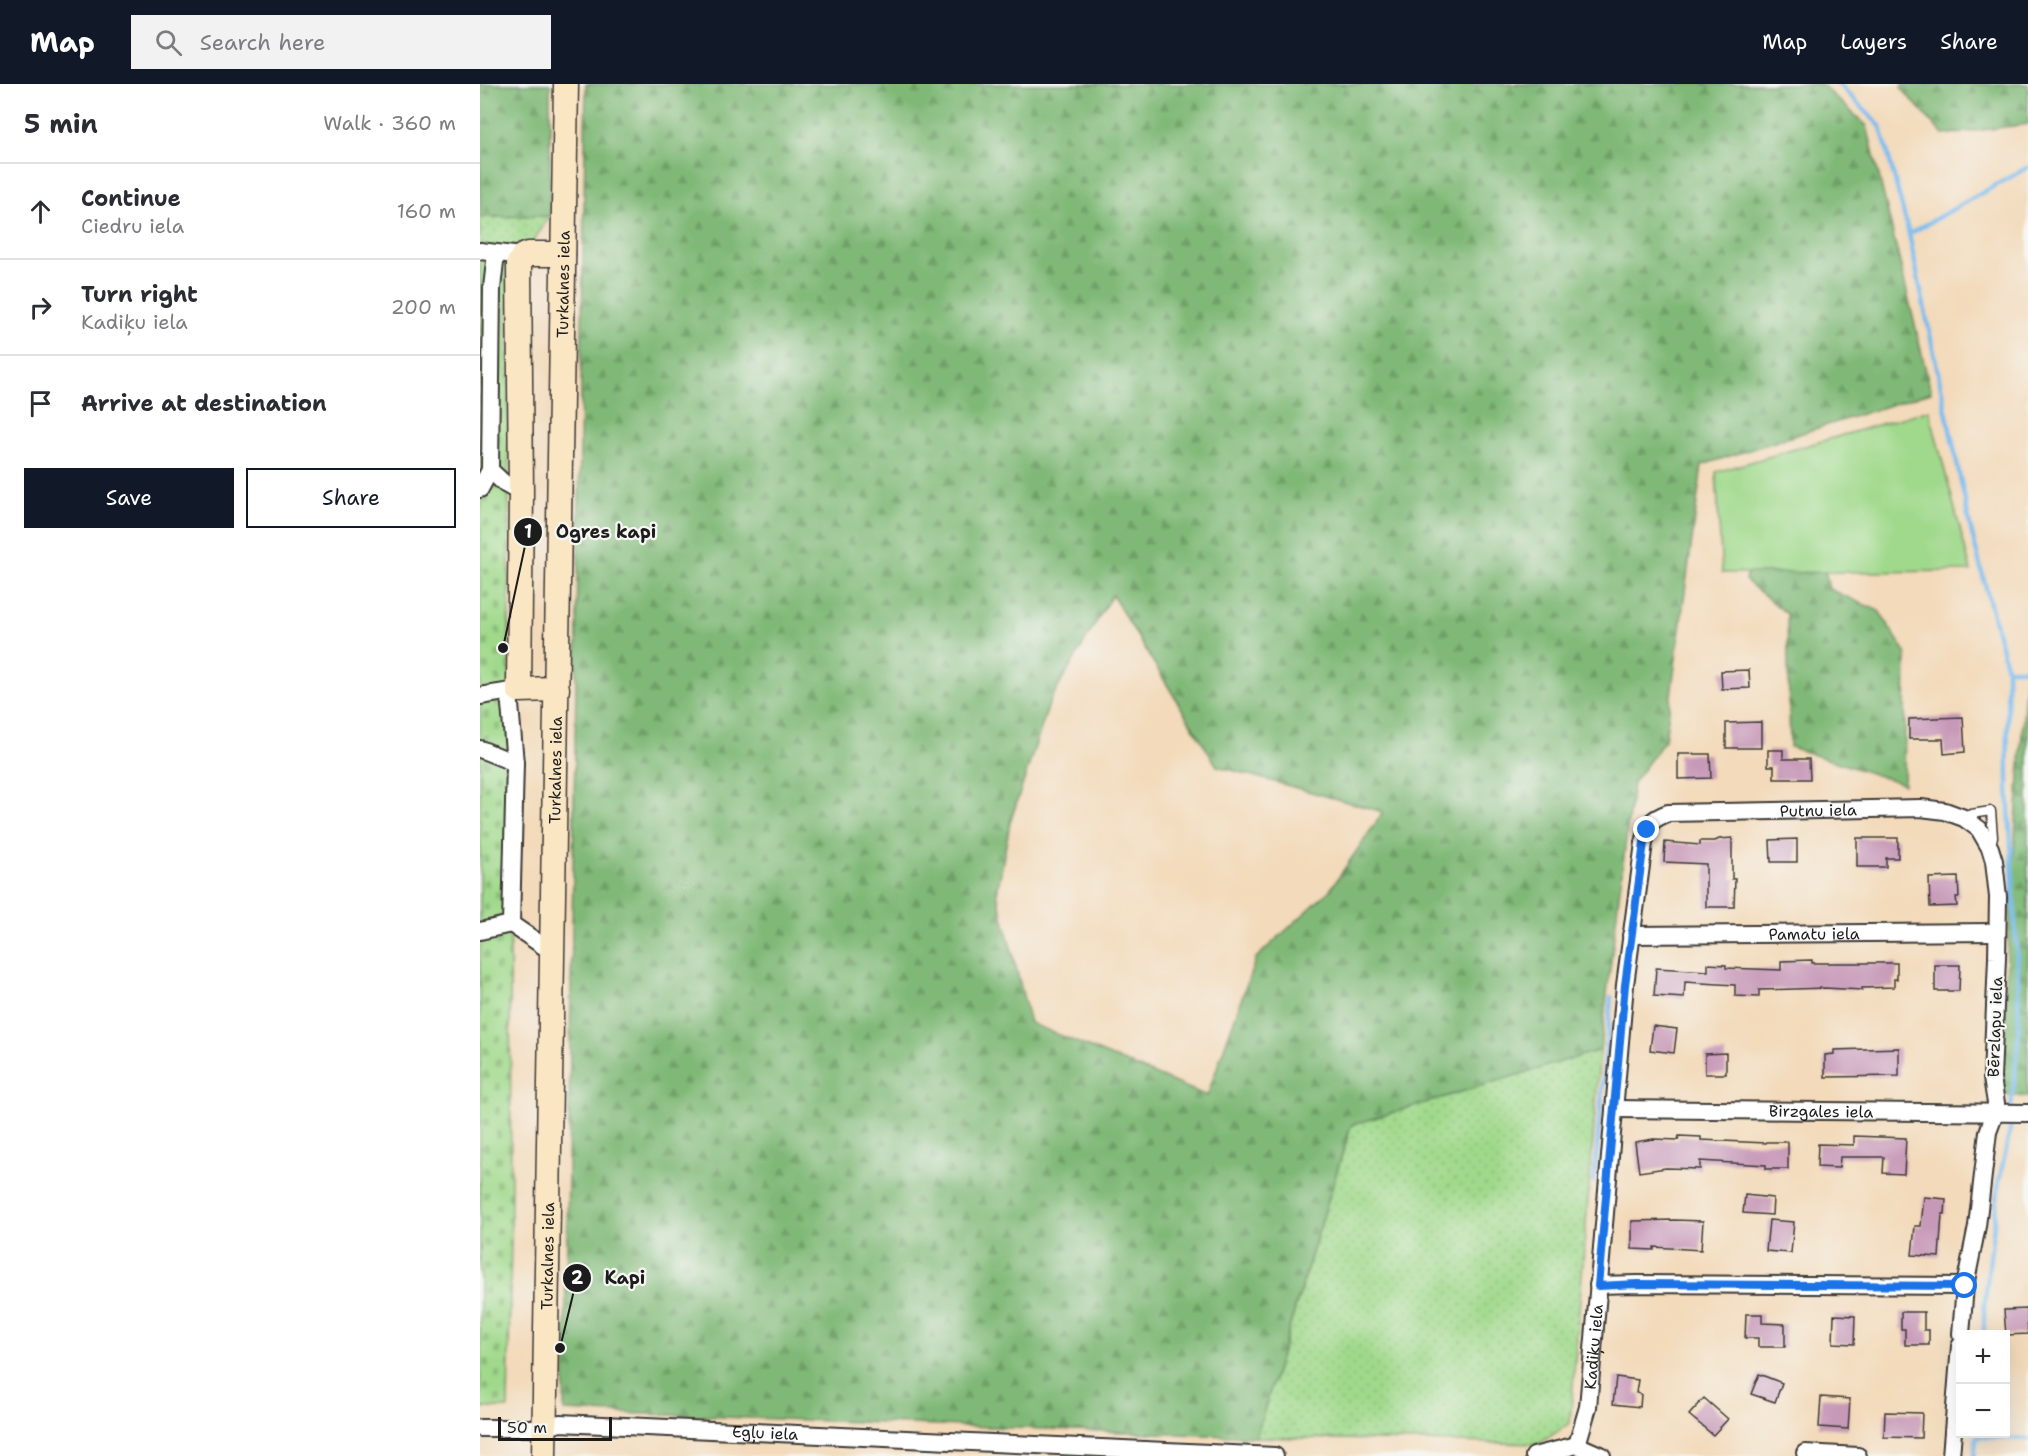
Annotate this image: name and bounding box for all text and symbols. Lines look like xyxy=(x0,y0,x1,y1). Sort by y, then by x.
search box xyxy=(131,15,551,69)
text: Map xyxy=(30,23,95,61)
icon: search xyxy=(152,26,185,59)
text: Search here xyxy=(200,28,325,57)
text: Map xyxy=(1762,28,1807,56)
text: Layers xyxy=(1840,28,1907,56)
text: Share xyxy=(1940,28,1998,56)
text: 5 min xyxy=(24,106,98,141)
text: Walk · 360 m xyxy=(323,110,456,136)
text: Continue xyxy=(81,184,181,213)
icon: ahead xyxy=(24,195,57,228)
text: 160 m xyxy=(397,198,456,224)
text: Ciedru iela xyxy=(81,213,184,239)
street label: Turkalnes iela xyxy=(551,230,574,338)
text: Turn right xyxy=(81,280,198,309)
icon: right xyxy=(24,291,57,324)
text: 200 m xyxy=(391,294,456,320)
text: Kadiķu iela xyxy=(81,309,188,335)
icon: arrive xyxy=(24,387,57,420)
text: Arrive at destination xyxy=(81,389,327,418)
button: Save xyxy=(24,468,234,528)
button: Share xyxy=(246,468,456,528)
callout: Ogres kapi xyxy=(513,514,668,550)
text: 1 xyxy=(524,520,532,544)
text: Ogres kapi xyxy=(556,520,656,544)
street label: Turkalnes iela xyxy=(544,716,566,824)
street label: Putnu iela xyxy=(1780,799,1857,821)
route end xyxy=(1633,816,1659,842)
street label: Pamatu iela xyxy=(1768,923,1860,944)
street label: Bērzlapu iela xyxy=(1983,976,2007,1078)
street label: Birzgales iela xyxy=(1769,1100,1873,1122)
street label: Turkalnes iela xyxy=(536,1202,559,1310)
callout: Kapi xyxy=(562,1260,657,1296)
text: 2 xyxy=(571,1266,584,1290)
text: Kapi xyxy=(605,1266,645,1290)
route start xyxy=(1951,1272,1977,1298)
street label: Kadiķu iela xyxy=(1579,1303,1607,1390)
map controls xyxy=(1956,1330,2010,1438)
button: + xyxy=(1956,1330,2010,1384)
button: − xyxy=(1956,1384,2010,1438)
scale bar xyxy=(498,1414,612,1442)
text: 50 m xyxy=(507,1417,547,1438)
street label: Egļu iela xyxy=(731,1420,799,1444)

